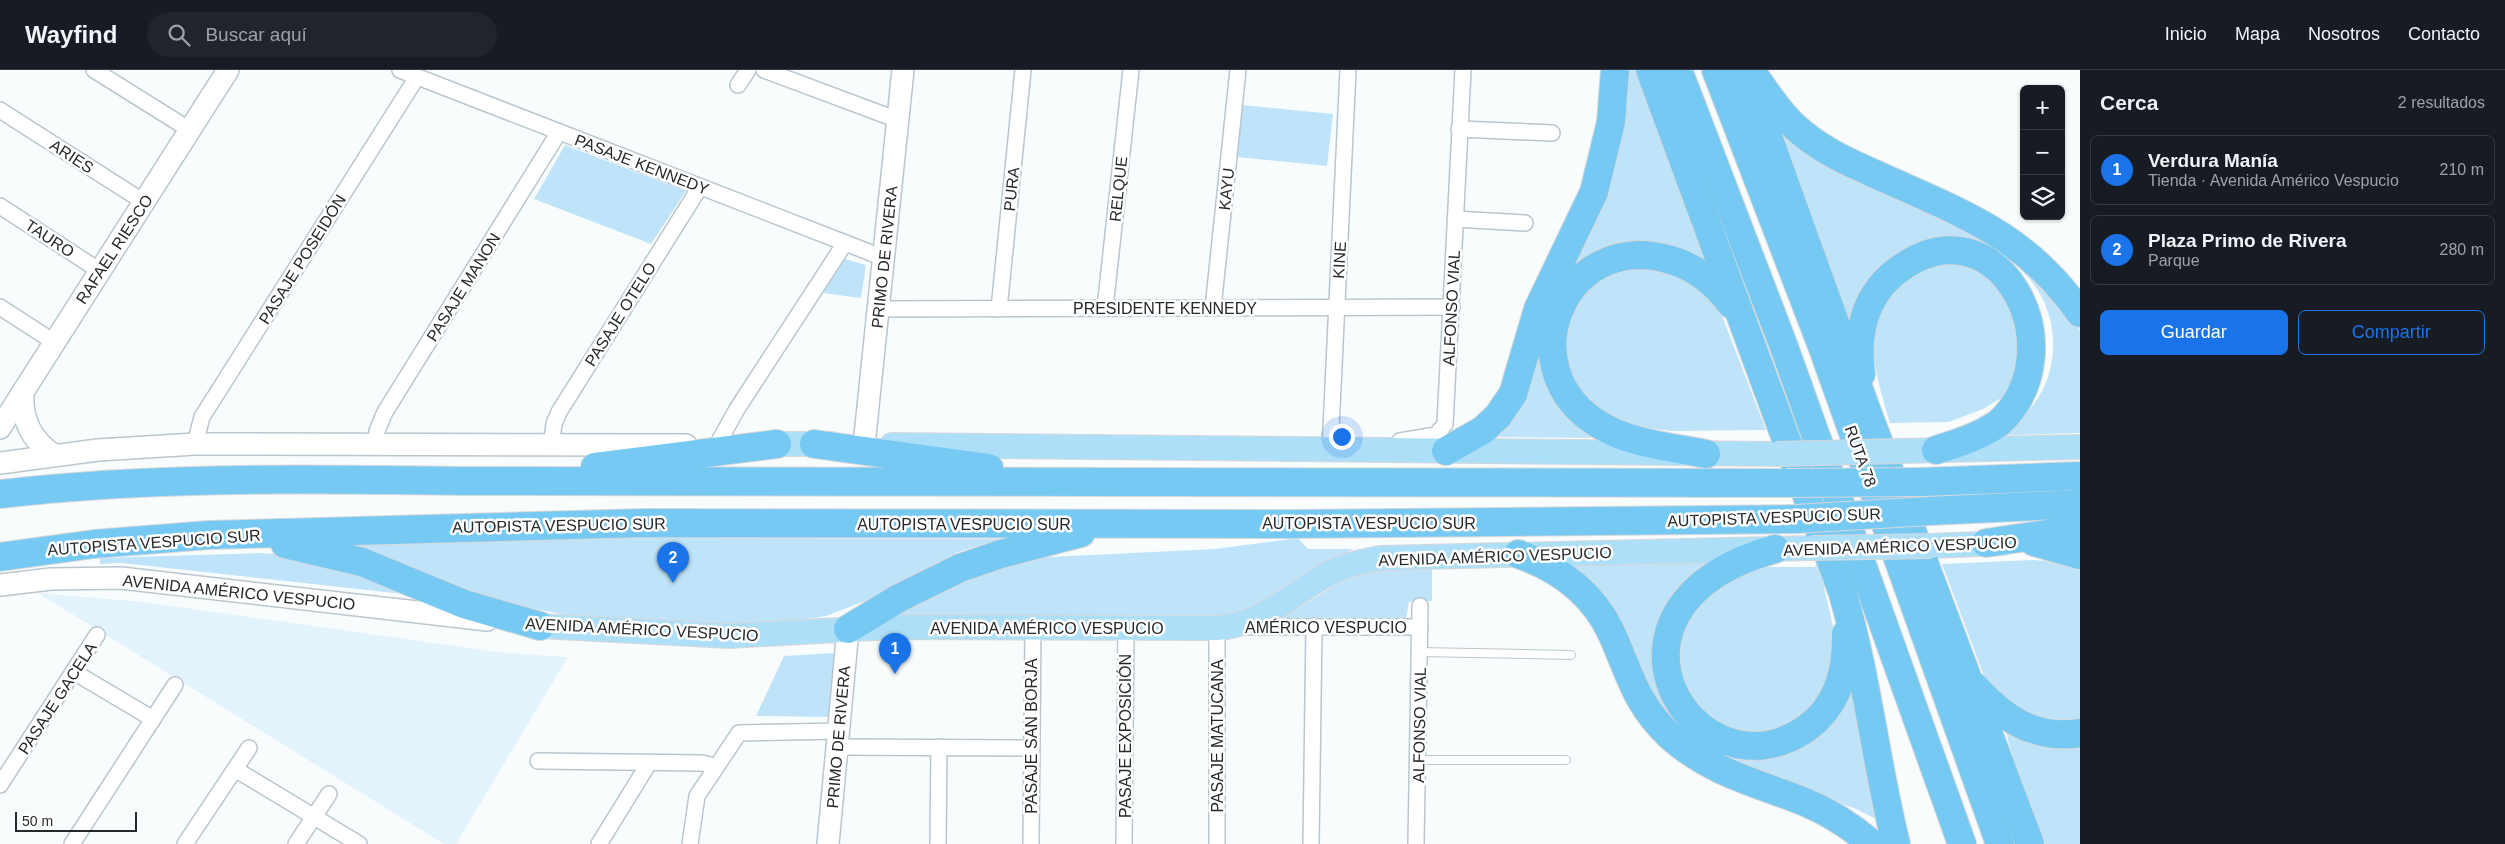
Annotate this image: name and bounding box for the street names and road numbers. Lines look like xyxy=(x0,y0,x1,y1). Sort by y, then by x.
street label: PASAJE KENNEDY xyxy=(573,131,711,198)
street label: ARIES xyxy=(47,136,96,177)
street label: RELQUE xyxy=(1107,155,1130,223)
street label: PURA xyxy=(1001,166,1022,212)
street label: KAYU xyxy=(1216,167,1237,211)
street label: PRIMO DE RIVERA xyxy=(869,185,900,329)
street label: PASAJE POSEIDÓN xyxy=(255,191,349,327)
street label: RAFAEL RIESCO xyxy=(73,192,156,307)
street label: TAURO xyxy=(22,216,77,260)
street label: PASAJE MANON xyxy=(423,230,504,344)
street label: KINE xyxy=(1330,241,1349,279)
street label: ALFONSO VIAL xyxy=(1440,250,1463,366)
street label: PASAJE OTELO xyxy=(582,259,659,369)
street label: PRESIDENTE KENNEDY xyxy=(1073,300,1257,317)
street label: RUTA 78 xyxy=(1842,423,1879,489)
street label: AUTOPISTA VESPUCIO SUR xyxy=(1667,505,1881,530)
street label: AUTOPISTA VESPUCIO SUR xyxy=(452,515,666,536)
street label: AUTOPISTA VESPUCIO SUR xyxy=(1262,515,1476,532)
street label: AUTOPISTA VESPUCIO SUR xyxy=(857,516,1071,533)
street label: AUTOPISTA VESPUCIO SUR xyxy=(47,527,261,558)
street label: AVENIDA AMÉRICO VESPUCIO xyxy=(1783,533,2017,559)
street label: AVENIDA AMÉRICO VESPUCIO xyxy=(1378,543,1612,569)
street label: AVENIDA AMÉRICO VESPUCIO xyxy=(122,571,356,613)
street label: AVENIDA AMÉRICO VESPUCIO xyxy=(525,614,759,644)
street label: AMÉRICO VESPUCIO xyxy=(1245,618,1407,636)
street label: AVENIDA AMÉRICO VESPUCIO xyxy=(930,619,1164,637)
street label: PASAJE GACELA xyxy=(15,639,100,757)
street label: PASAJE EXPOSICIÓN xyxy=(1116,654,1134,818)
street label: PASAJE SAN BORJA xyxy=(1023,658,1040,814)
street label: PASAJE MATUCANA xyxy=(1209,659,1226,813)
street label: PRIMO DE RIVERA xyxy=(824,665,853,809)
street label: ALFONSO VIAL xyxy=(1410,667,1429,783)

